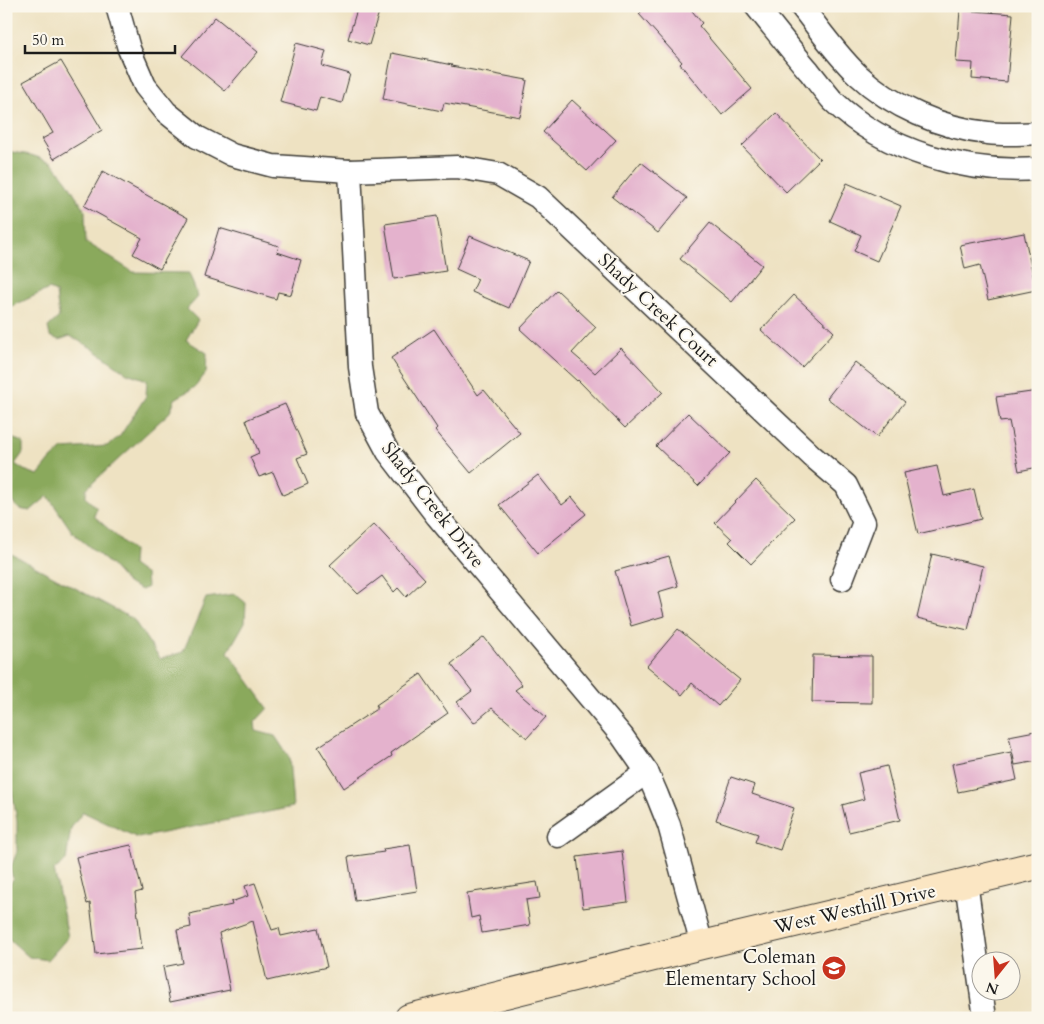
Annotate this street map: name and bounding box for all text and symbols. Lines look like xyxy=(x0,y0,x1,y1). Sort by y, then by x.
scale bar xyxy=(25,22,175,54)
text: 50 m xyxy=(32,30,64,50)
street label: Shady Creek Court xyxy=(592,247,724,373)
street label: Shady Creek Drive xyxy=(376,437,490,573)
street label: West Westhill Drive xyxy=(770,878,939,941)
place label: Coleman Elementary School xyxy=(665,944,816,992)
north arrow xyxy=(972,952,1022,1002)
school or university icon: Coleman Elementary School xyxy=(821,955,847,981)
text: N xyxy=(984,977,1001,999)

